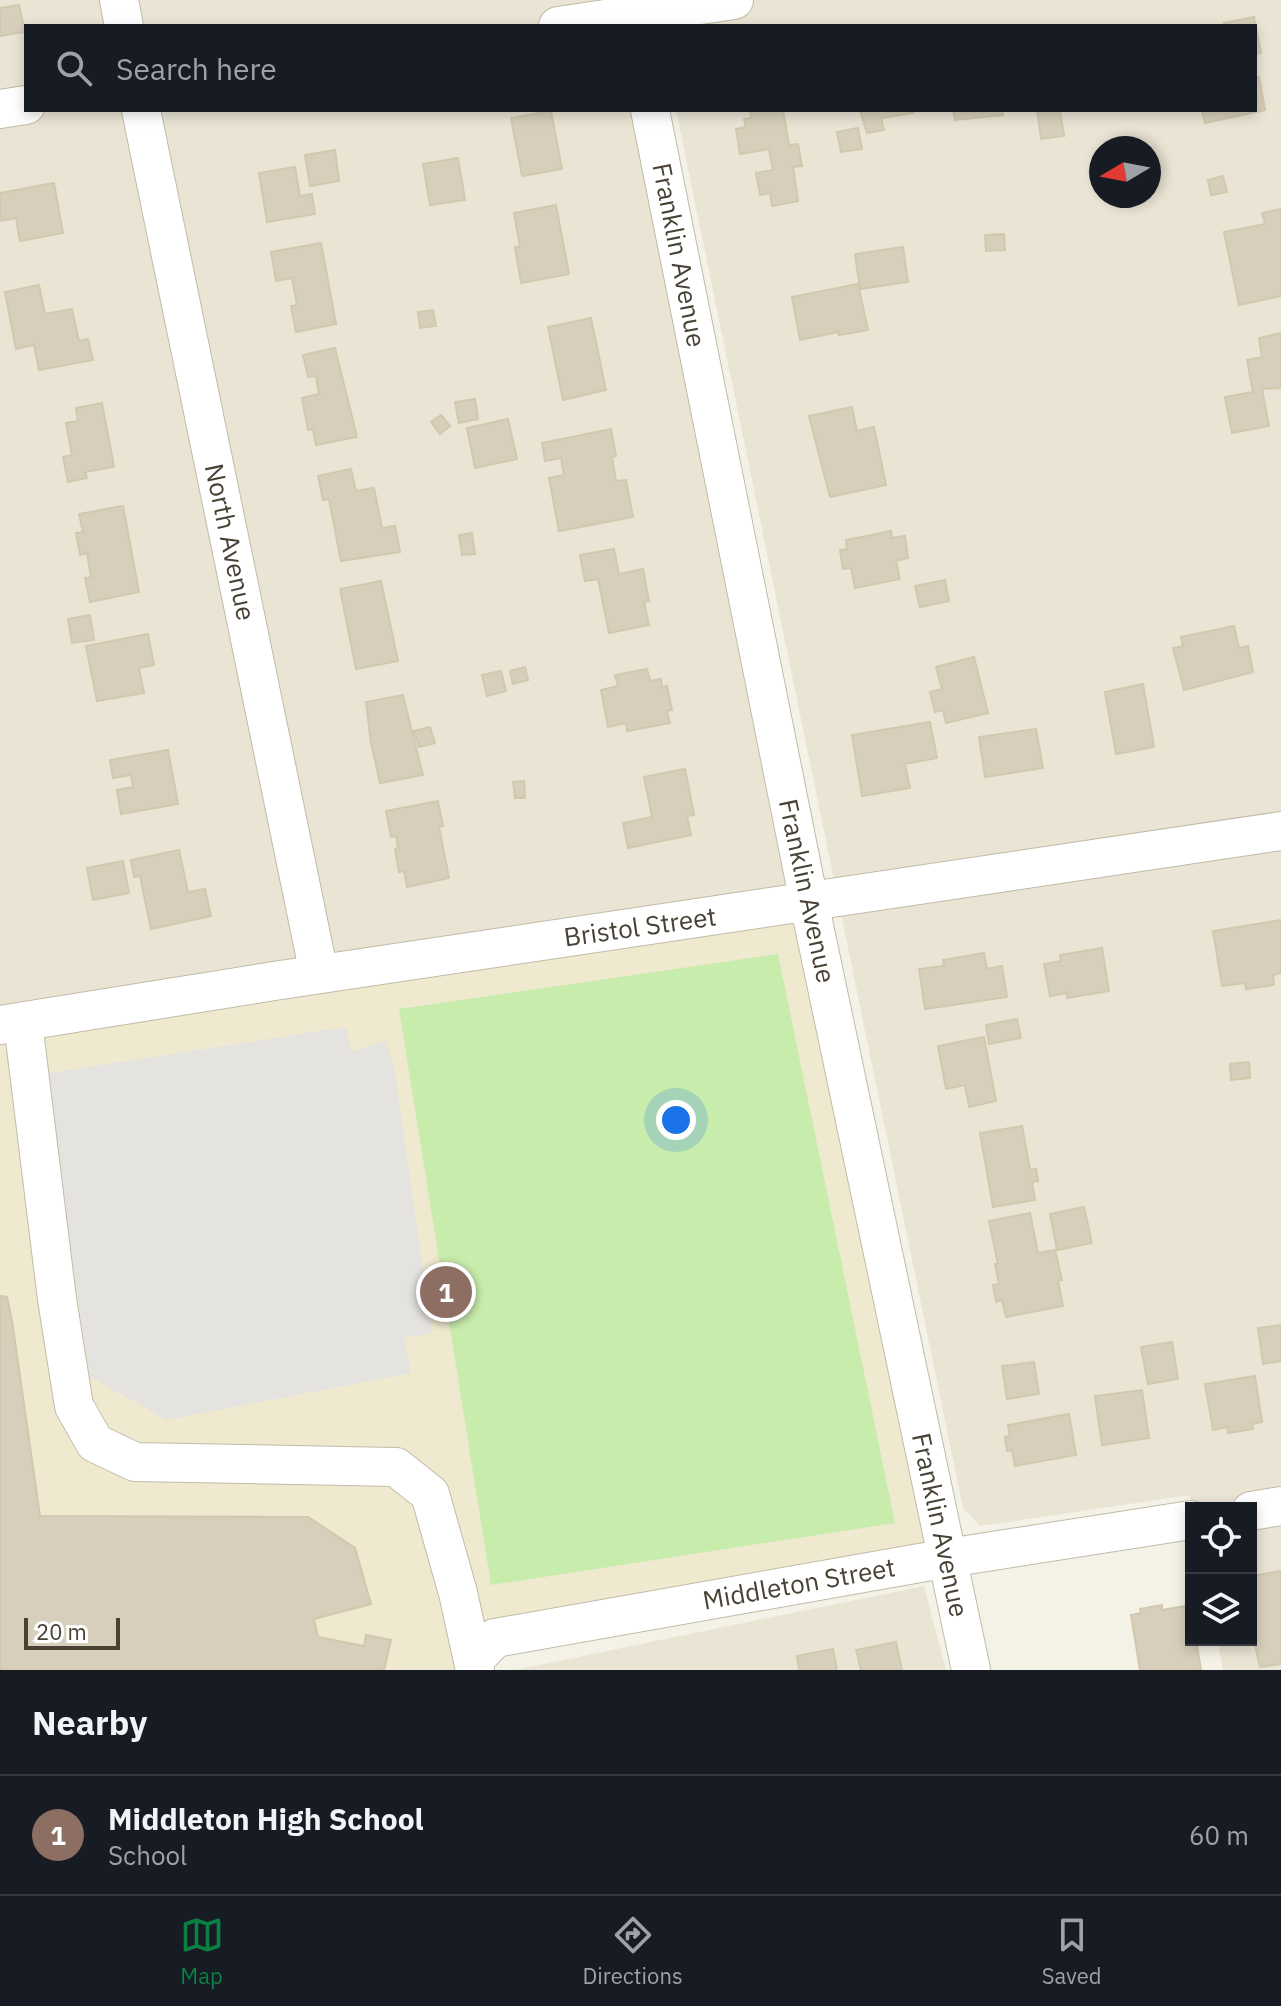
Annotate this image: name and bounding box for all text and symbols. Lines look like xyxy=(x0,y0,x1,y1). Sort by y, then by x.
search box xyxy=(24,24,1257,112)
icon: search xyxy=(52,46,96,90)
text: Search here xyxy=(116,49,277,88)
north arrow xyxy=(1089,136,1161,208)
street label: Franklin Avenue xyxy=(645,160,715,350)
street label: North Avenue xyxy=(198,460,264,623)
street label: Franklin Avenue xyxy=(772,796,844,986)
street label: Bristol Street xyxy=(561,898,718,954)
your location xyxy=(656,1100,696,1140)
pin: 1 xyxy=(420,1262,472,1322)
street label: Franklin Avenue xyxy=(905,1430,977,1620)
map controls xyxy=(1185,1502,1257,1646)
button: locate xyxy=(1185,1502,1257,1574)
street label: Middleton Street xyxy=(700,1549,898,1617)
button: layers xyxy=(1185,1574,1257,1646)
scale bar xyxy=(24,1614,120,1650)
text: 20 m xyxy=(36,1617,87,1646)
text: Nearby xyxy=(32,1700,147,1744)
text: Middleton High School xyxy=(108,1799,424,1838)
text: 1 xyxy=(50,1818,66,1852)
text: 60 m xyxy=(1189,1818,1249,1852)
text: School xyxy=(108,1838,187,1872)
tab: Map xyxy=(180,1913,224,1990)
tab: Directions xyxy=(583,1913,683,1990)
tab: Saved xyxy=(1042,1913,1101,1990)

